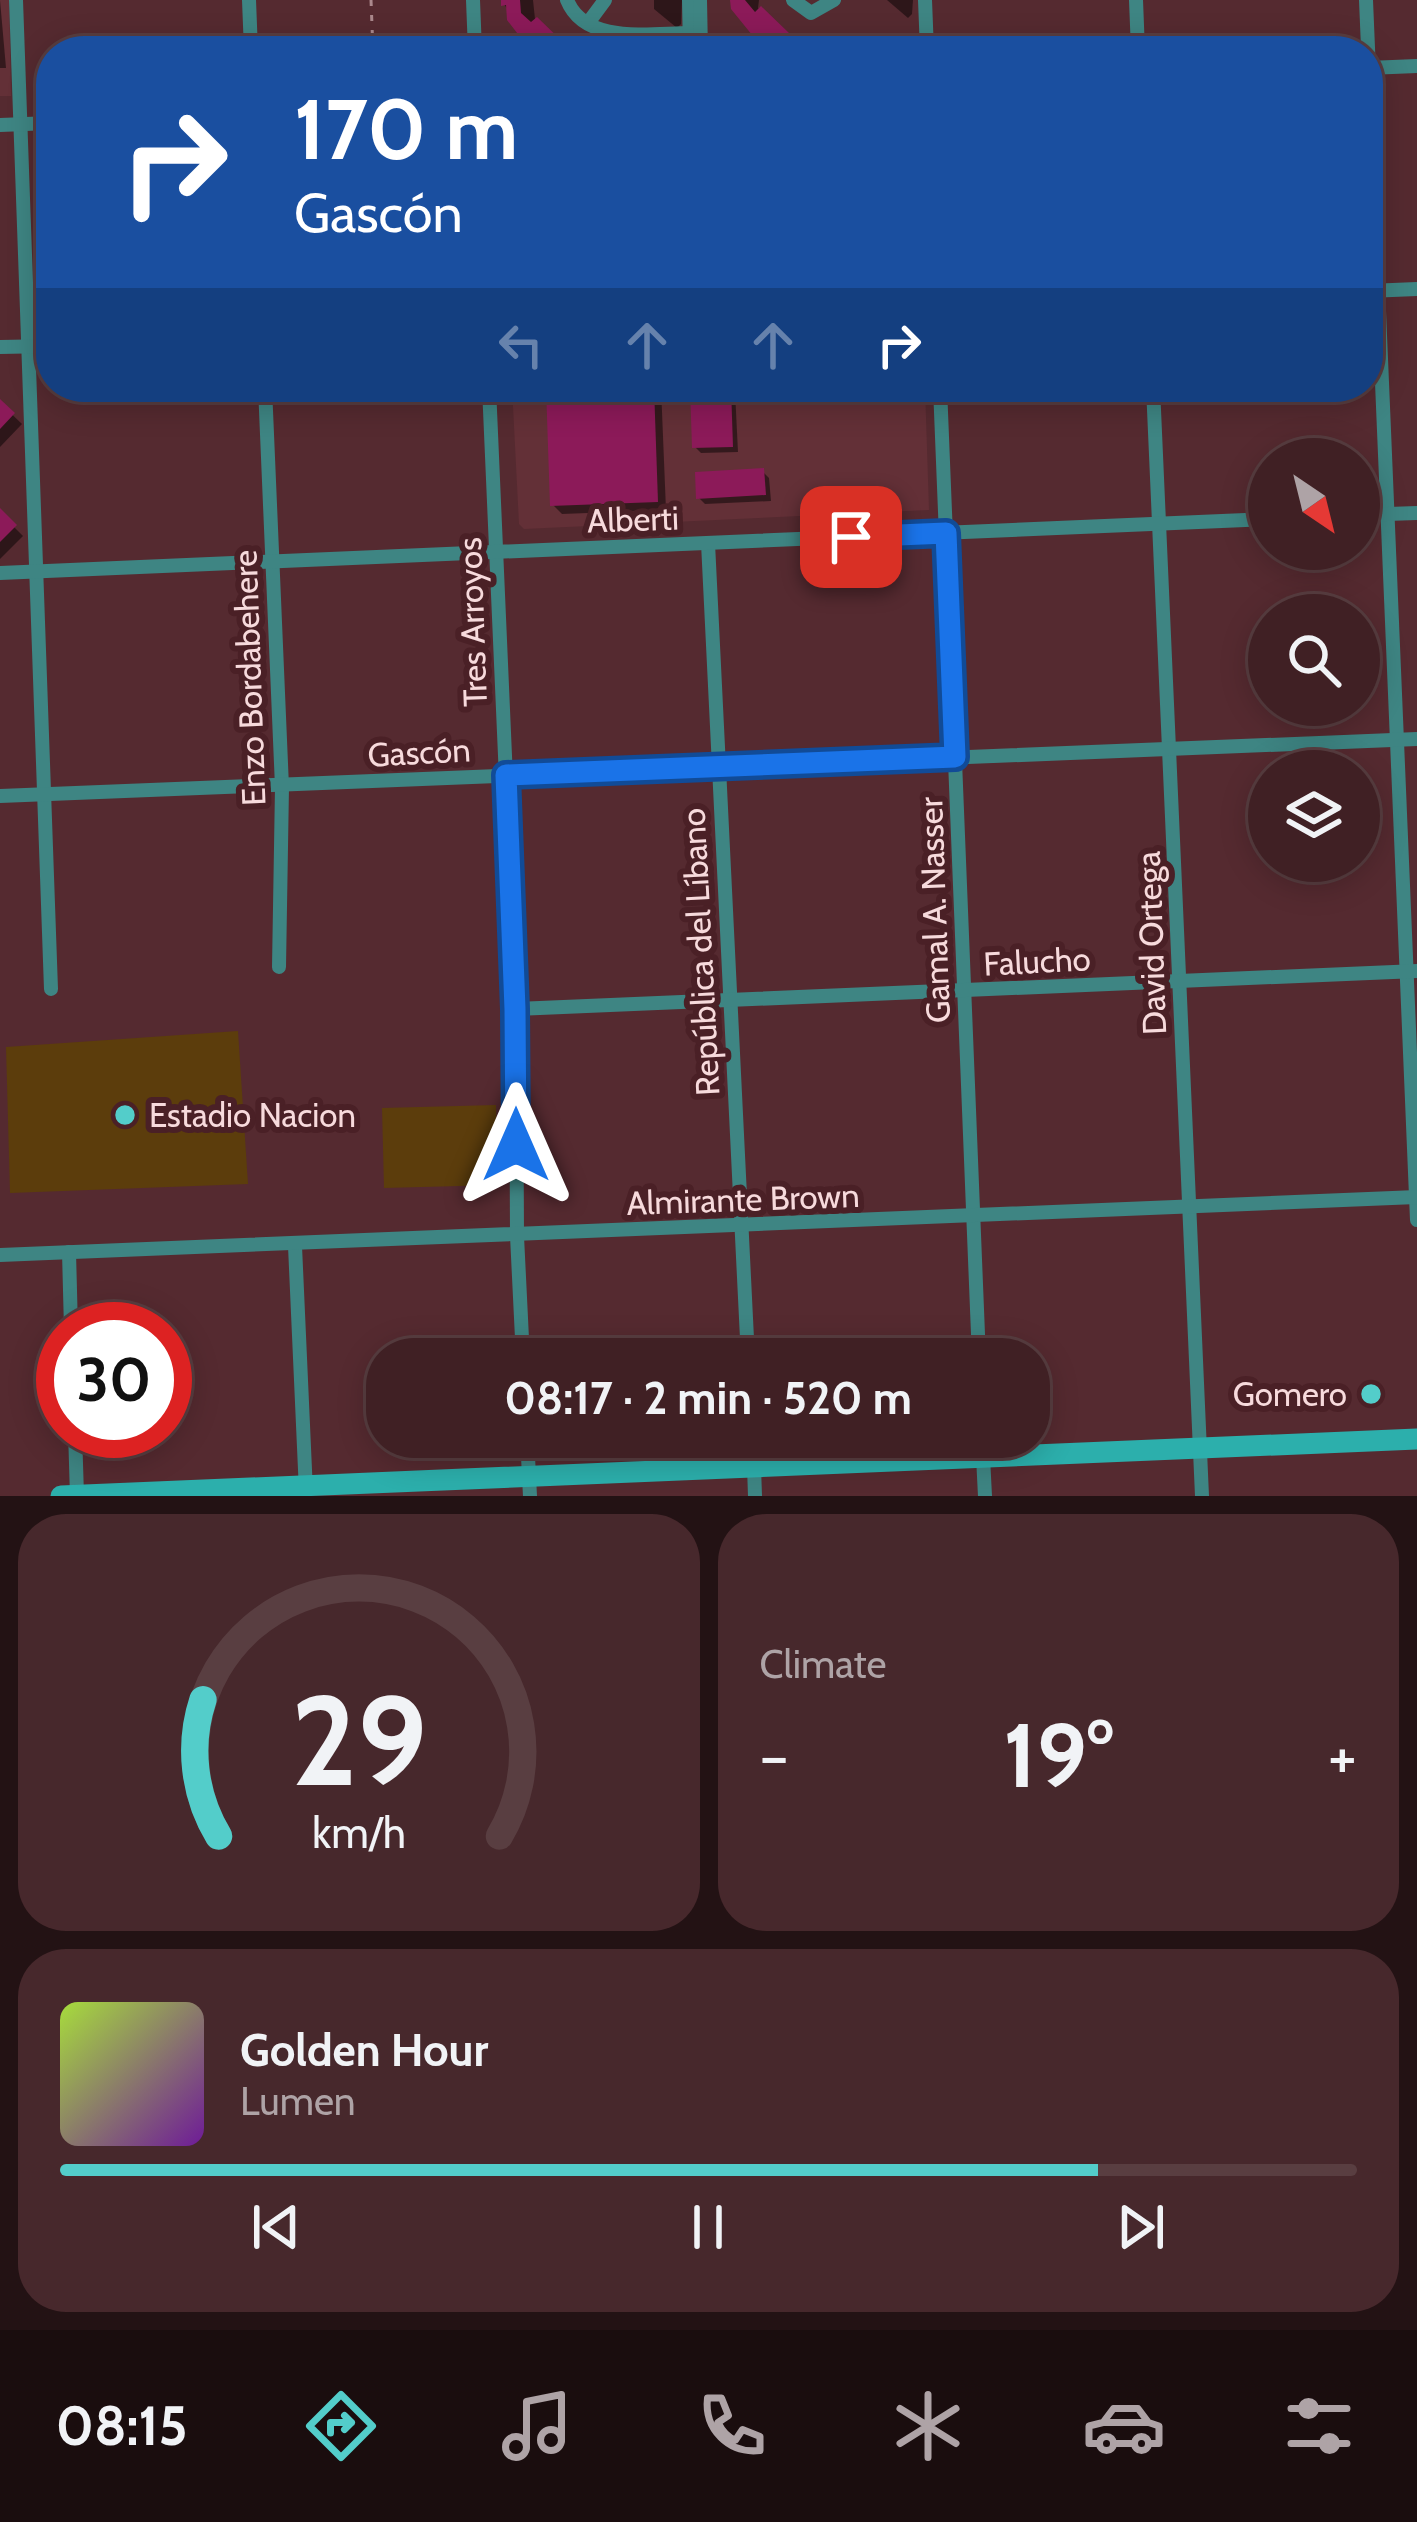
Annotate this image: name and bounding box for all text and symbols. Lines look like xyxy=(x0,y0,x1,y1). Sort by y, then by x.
text: 170 m xyxy=(294,78,518,180)
icon: right xyxy=(96,84,252,240)
text: Gascón xyxy=(294,180,463,246)
icon: left xyxy=(488,312,554,378)
icon: ahead xyxy=(614,312,680,378)
icon: ahead xyxy=(740,312,806,378)
icon: right xyxy=(866,312,932,378)
north arrow xyxy=(1248,438,1380,570)
map controls xyxy=(1248,438,1380,882)
pin xyxy=(800,486,902,588)
street label: Alberti xyxy=(587,497,679,541)
icon: arrive xyxy=(818,504,884,570)
street label: Tres Arroyos xyxy=(449,537,495,707)
street label: Enzo Bordabehere xyxy=(225,549,273,807)
button: search xyxy=(1248,594,1380,726)
street label: Gascón xyxy=(367,729,471,775)
button: layers xyxy=(1248,750,1380,882)
street label: Gamal A. Nasser xyxy=(910,796,958,1024)
street label: República del Líbano xyxy=(672,807,728,1097)
street label: David Ortega xyxy=(1128,850,1174,1036)
street label: Falucho xyxy=(982,938,1092,984)
position arrow xyxy=(453,1082,579,1208)
place label: Estadio Nacion xyxy=(149,1095,356,1135)
marker: Estadio Nacion xyxy=(112,1102,138,1128)
street label: Almirante Brown xyxy=(626,1175,860,1223)
speed limit sign: 30 xyxy=(36,1302,192,1458)
text: 08:17 · 2 min · 520 m xyxy=(504,1371,912,1425)
place label: Gomero xyxy=(1233,1374,1347,1414)
marker: Gomero xyxy=(1358,1381,1384,1407)
text: Climate xyxy=(760,1640,886,1688)
text: 29 xyxy=(291,1665,427,1816)
text: 19° xyxy=(1003,1700,1113,1810)
text: − xyxy=(760,1715,789,1796)
text: + xyxy=(1328,1715,1357,1796)
text: km/h xyxy=(312,1806,406,1858)
text: Golden Hour xyxy=(240,2023,488,2077)
text: Lumen xyxy=(240,2077,356,2125)
icon: previous xyxy=(243,2194,309,2260)
icon: pause xyxy=(675,2194,741,2260)
icon: next xyxy=(1108,2194,1174,2260)
icon: directions xyxy=(299,2384,383,2468)
icon: music xyxy=(495,2384,579,2468)
icon: phone xyxy=(690,2384,774,2468)
icon: climate xyxy=(886,2384,970,2468)
icon: car xyxy=(1082,2384,1166,2468)
icon: filters xyxy=(1277,2384,1361,2468)
text: 08:15 xyxy=(56,2393,187,2459)

